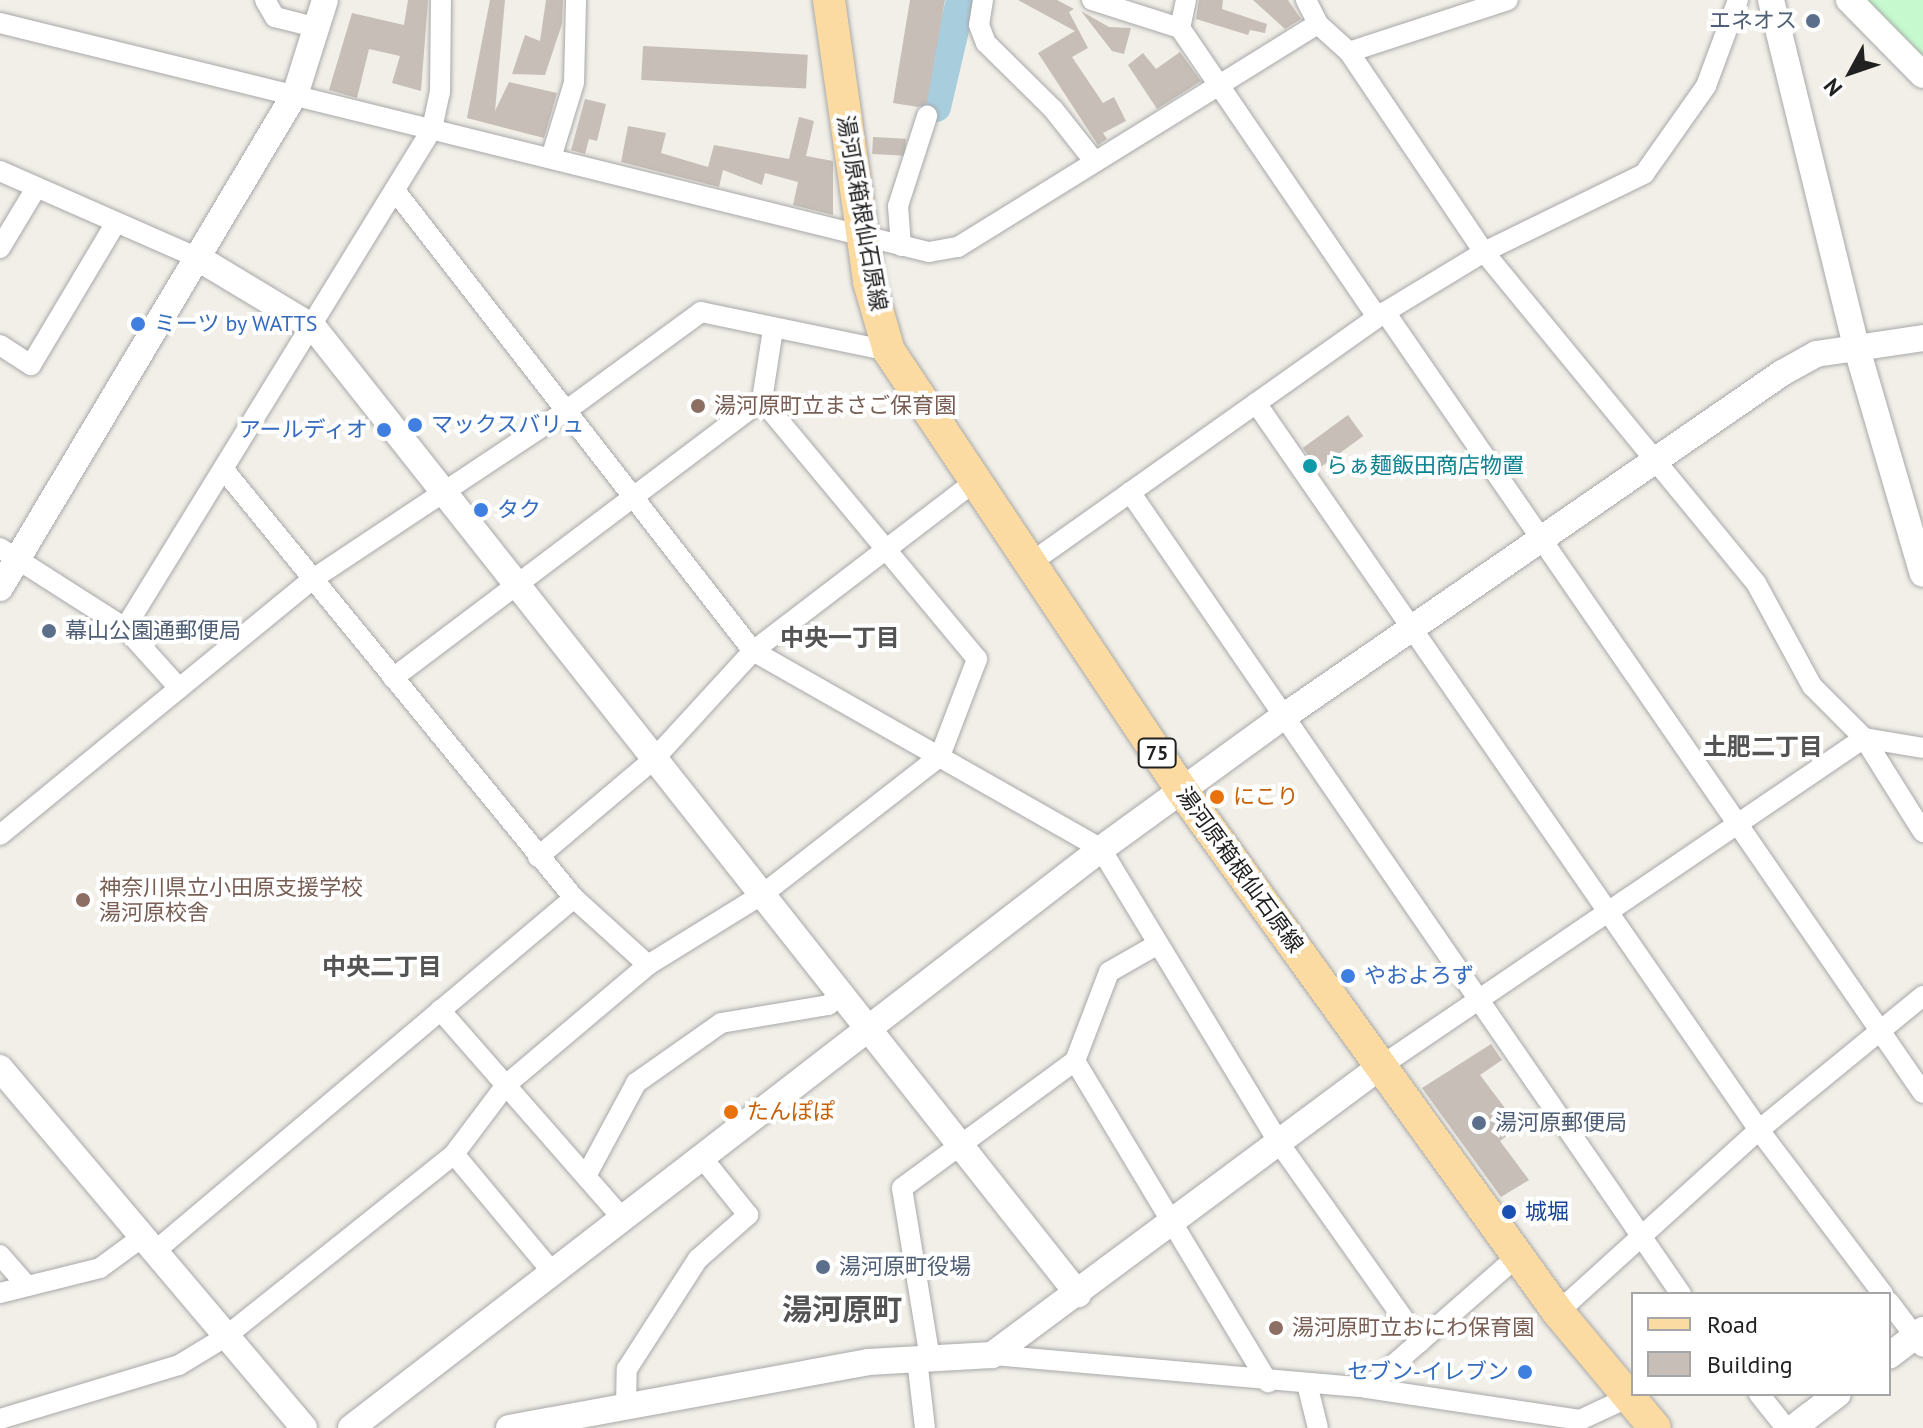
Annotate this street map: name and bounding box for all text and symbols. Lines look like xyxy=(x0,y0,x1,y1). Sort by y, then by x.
place label: エネオス xyxy=(1709,8,1797,34)
marker: エネオス xyxy=(1804,12,1822,30)
north arrow xyxy=(1811,32,1891,112)
text: N xyxy=(1817,73,1848,102)
street label: 湯河原箱根仙石原線 xyxy=(832,113,892,313)
place label: ミーツ by WATTS xyxy=(154,311,319,337)
marker: ミーツ by WATTS xyxy=(129,315,147,333)
place label: 湯河原町立まさご保育園 xyxy=(714,393,956,419)
marker: 湯河原町立まさご保育園 xyxy=(689,397,707,415)
place label: マックスバリュ xyxy=(431,412,585,438)
marker: マックスバリュ xyxy=(406,416,424,434)
place label: アールディオ xyxy=(237,417,368,443)
marker: アールディオ xyxy=(375,421,393,439)
place label: らぁ麺飯田商店物置 xyxy=(1326,453,1524,479)
marker: らぁ麺飯田商店物置 xyxy=(1301,457,1319,475)
place label: タク xyxy=(497,497,541,523)
marker: タク xyxy=(472,501,490,519)
place label: 幕山公園通郵便局 xyxy=(65,618,241,644)
marker: 幕山公園通郵便局 xyxy=(40,622,58,640)
district label: 中央一丁目 xyxy=(780,624,900,652)
district label: 土肥二丁目 xyxy=(1703,733,1823,761)
road number: 75 xyxy=(1137,737,1177,769)
street label: 湯河原箱根仙石原線 xyxy=(1171,782,1309,958)
place label: にこり xyxy=(1233,784,1299,810)
marker: にこり xyxy=(1208,788,1226,806)
place label: 神奈川県立小田原支援学校 湯河原校舎 xyxy=(99,874,363,926)
marker: 神奈川県立小田原支援学校 湯河原校舎 xyxy=(74,891,92,909)
district label: 中央二丁目 xyxy=(322,953,442,981)
place label: やおよろず xyxy=(1364,963,1474,989)
marker: やおよろず xyxy=(1339,967,1357,985)
place label: たんぽぽ xyxy=(747,1099,835,1125)
marker: たんぽぽ xyxy=(722,1103,740,1121)
place label: 湯河原郵便局 xyxy=(1495,1110,1627,1136)
marker: 湯河原郵便局 xyxy=(1470,1114,1488,1132)
place label: 城堀 xyxy=(1525,1199,1569,1225)
marker: 城堀 xyxy=(1500,1203,1518,1221)
place label: 湯河原町役場 xyxy=(839,1254,971,1280)
marker: 湯河原町役場 xyxy=(814,1258,832,1276)
district label: 湯河原町 xyxy=(782,1291,902,1327)
legend xyxy=(1631,1292,1891,1396)
text: Road xyxy=(1707,1309,1758,1340)
place label: 湯河原町立おにわ保育園 xyxy=(1292,1315,1534,1341)
marker: 湯河原町立おにわ保育園 xyxy=(1267,1319,1285,1337)
text: Building xyxy=(1707,1349,1793,1380)
place label: セブン-イレブン xyxy=(1347,1359,1509,1385)
marker: セブン-イレブン xyxy=(1516,1363,1534,1381)

